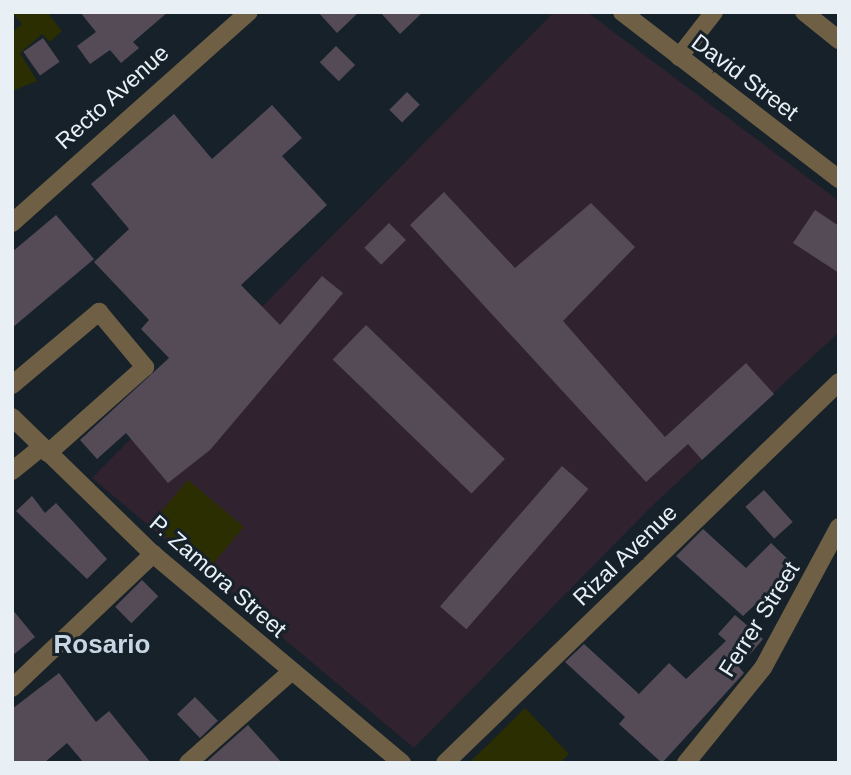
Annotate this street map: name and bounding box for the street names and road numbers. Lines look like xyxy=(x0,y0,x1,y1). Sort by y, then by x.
street label: David Street xyxy=(686,28,804,126)
street label: Recto Avenue xyxy=(49,39,175,155)
street label: Rizal Avenue xyxy=(567,498,683,612)
street label: P. Zamora Street xyxy=(144,509,292,643)
street label: Ferrer Street xyxy=(713,556,805,682)

